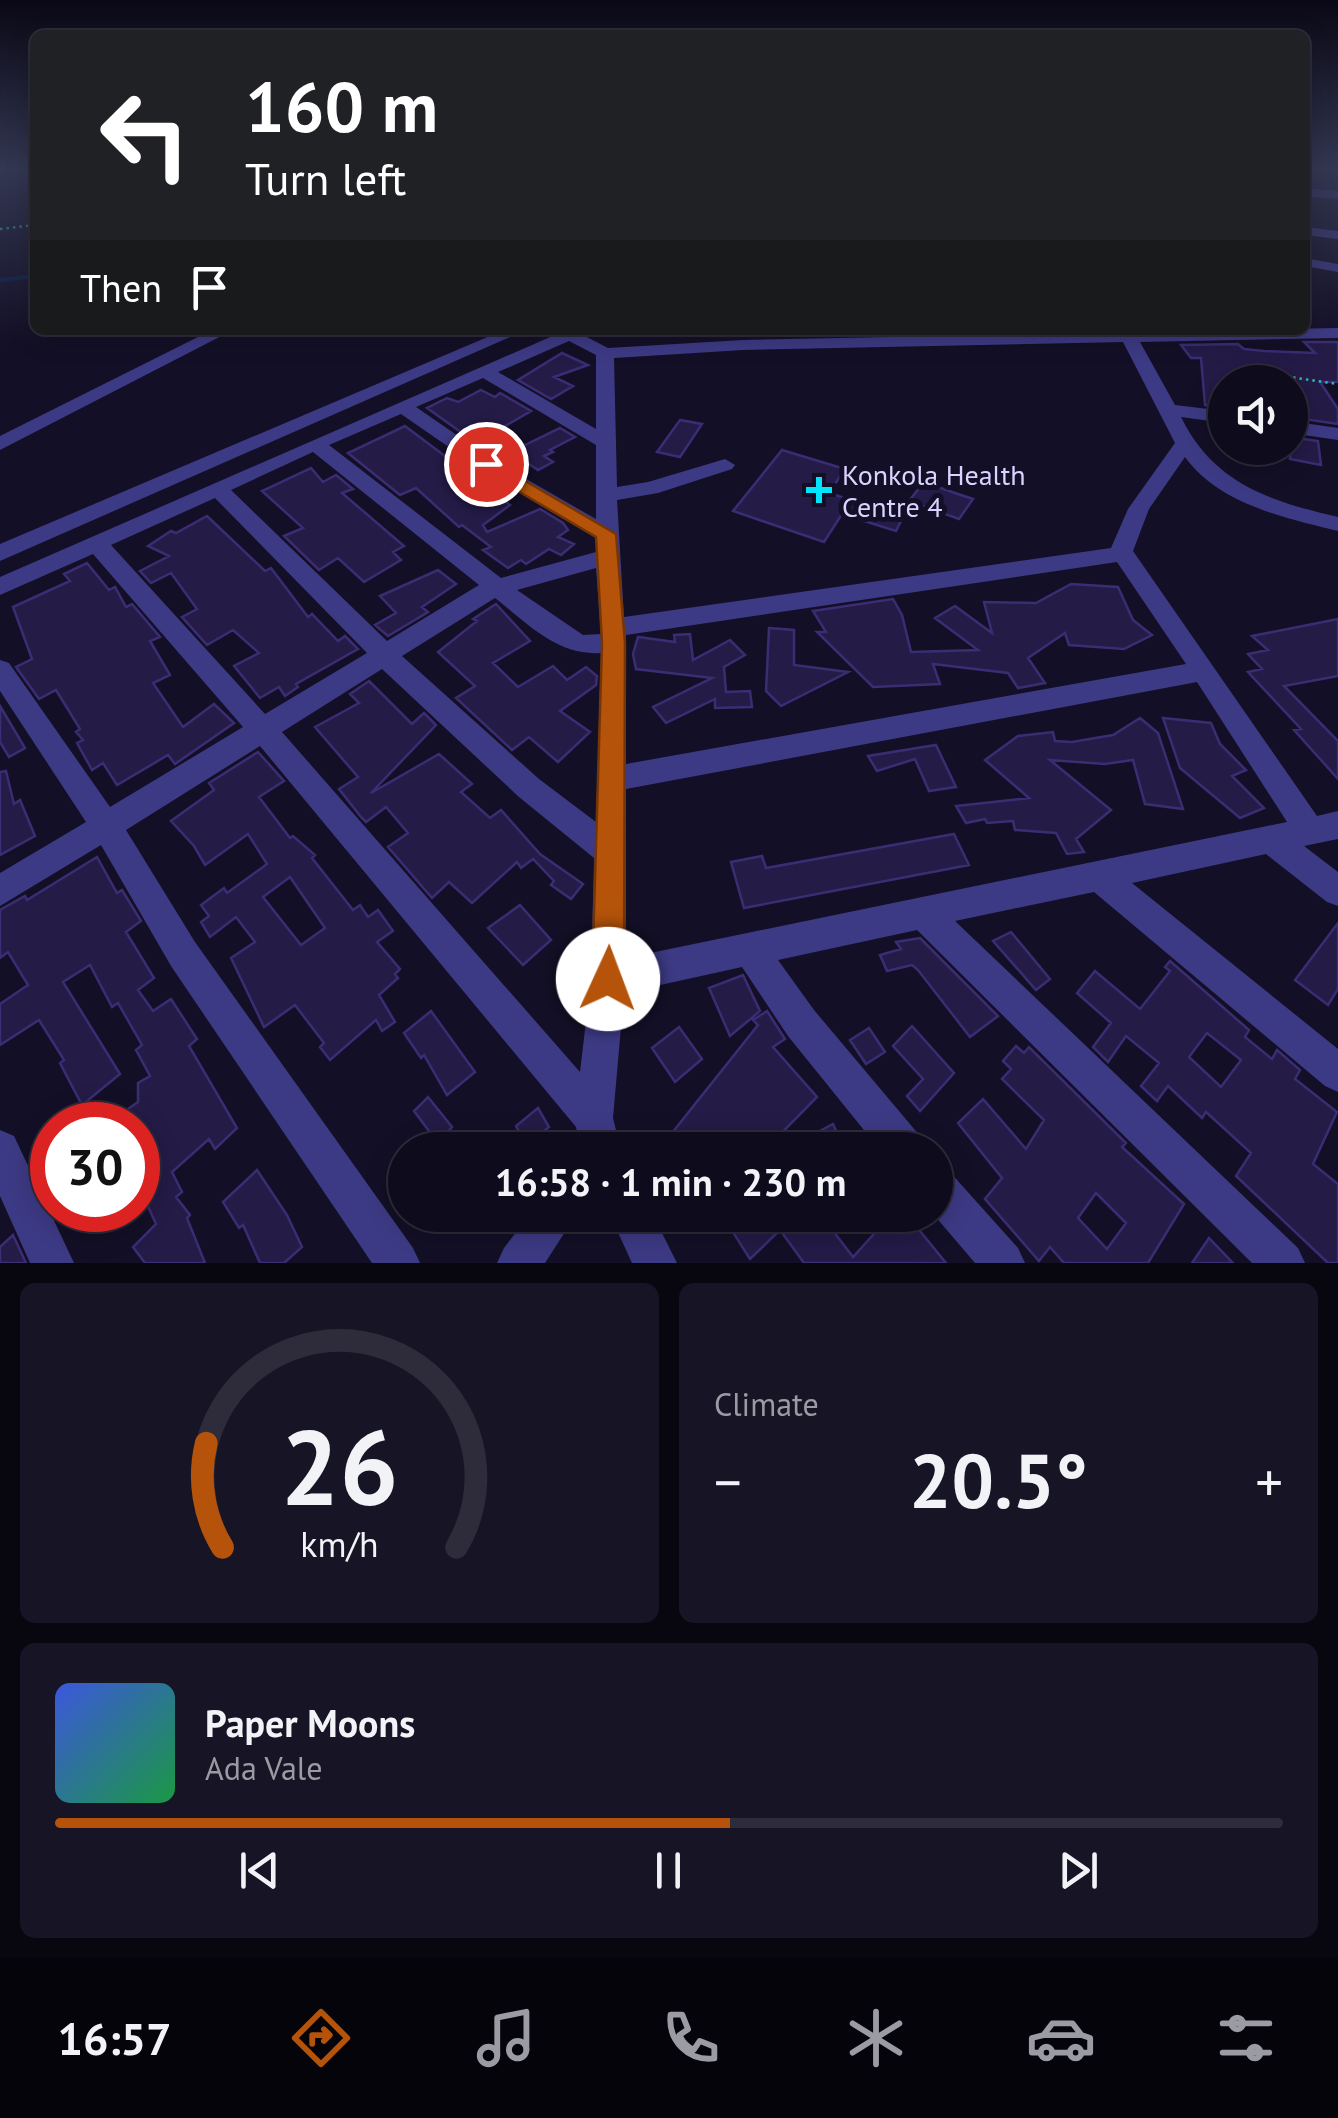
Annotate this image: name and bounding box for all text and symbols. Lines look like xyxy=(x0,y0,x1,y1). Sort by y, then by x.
text: 160 m xyxy=(245,61,438,151)
icon: left xyxy=(80,70,210,200)
text: Turn left xyxy=(245,149,406,207)
icon: arrive xyxy=(182,260,237,315)
text: Then xyxy=(80,263,162,312)
map controls xyxy=(1208,365,1308,465)
button: sound xyxy=(1208,365,1308,465)
pin xyxy=(444,422,529,507)
icon: arrive xyxy=(459,437,514,492)
place label: Konkola Health Centre 4 xyxy=(842,456,1026,525)
marker: Konkola Health Centre 4 xyxy=(806,477,832,503)
position arrow xyxy=(556,927,660,1031)
speed limit sign: 30 xyxy=(30,1102,160,1232)
text: 16:58 · 1 min · 230 m xyxy=(495,1157,846,1206)
text: Climate xyxy=(714,1383,819,1425)
text: 26 xyxy=(281,1399,398,1534)
text: 20.5° xyxy=(909,1432,1088,1529)
text: − xyxy=(714,1446,742,1517)
text: + xyxy=(1255,1446,1283,1517)
text: km/h xyxy=(300,1521,379,1567)
text: Paper Moons xyxy=(205,1698,415,1747)
text: Ada Vale xyxy=(205,1747,322,1789)
icon: previous xyxy=(232,1843,287,1898)
icon: pause xyxy=(641,1843,696,1898)
icon: next xyxy=(1051,1843,1106,1898)
icon: directions xyxy=(286,2003,356,2073)
icon: music xyxy=(471,2003,541,2073)
icon: phone xyxy=(656,2003,726,2073)
icon: climate xyxy=(841,2003,911,2073)
icon: car xyxy=(1026,2003,1096,2073)
icon: filters xyxy=(1211,2003,1281,2073)
text: 16:57 xyxy=(57,2009,172,2067)

